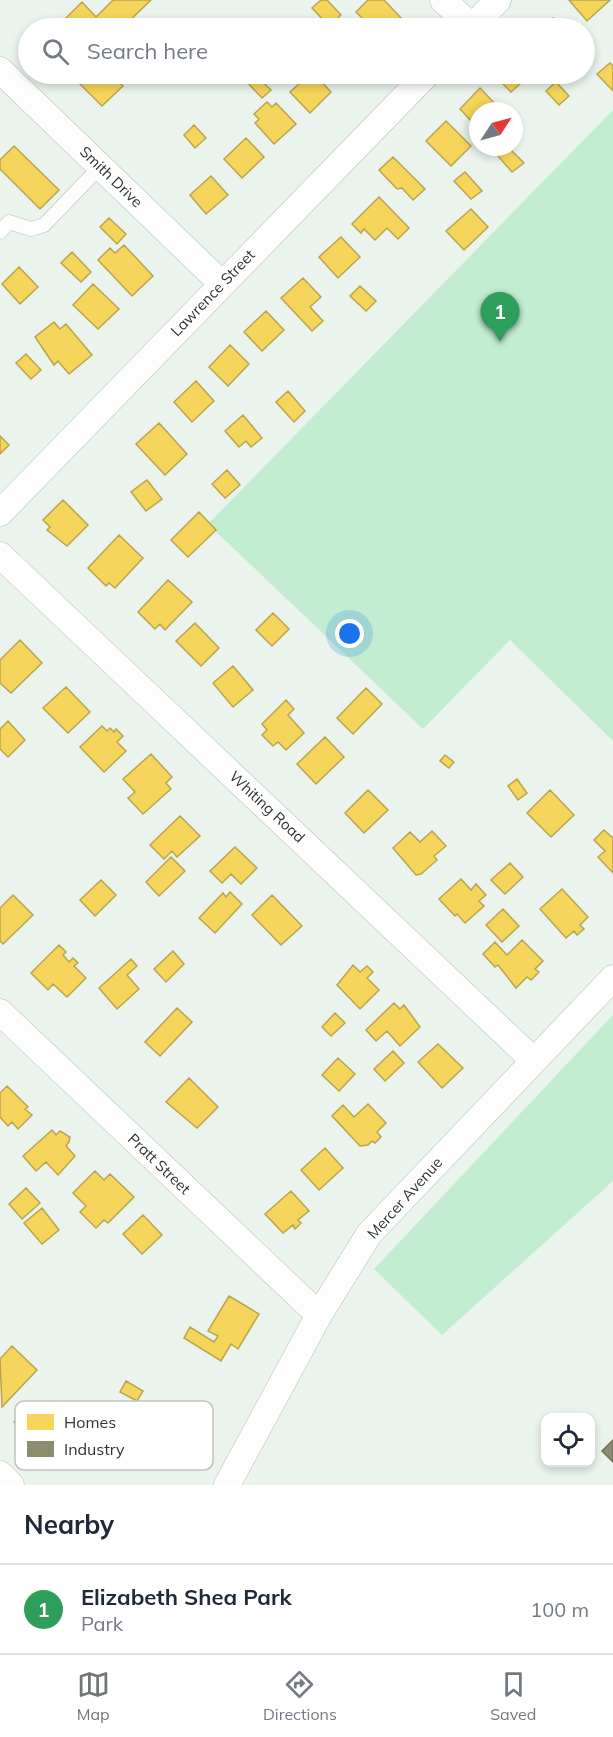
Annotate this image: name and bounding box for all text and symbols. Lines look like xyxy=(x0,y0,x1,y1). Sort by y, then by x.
search box xyxy=(18,18,595,84)
icon: search xyxy=(39,35,72,68)
text: Search here xyxy=(87,37,208,65)
north arrow xyxy=(469,102,523,156)
street label: Smith Drive xyxy=(76,142,147,211)
street label: Lawrence Street xyxy=(166,245,259,340)
pin: 1 xyxy=(480,292,520,342)
your location xyxy=(335,619,364,648)
street label: Whiting Road xyxy=(226,767,309,846)
street label: Pratt Street xyxy=(124,1129,195,1198)
street label: Mercer Avenue xyxy=(363,1153,446,1242)
legend xyxy=(15,1401,213,1470)
text: Homes xyxy=(64,1412,116,1432)
map controls xyxy=(541,1413,595,1467)
button: locate xyxy=(541,1413,595,1467)
text: Industry xyxy=(64,1439,125,1459)
text: Nearby xyxy=(24,1508,114,1541)
text: Elizabeth Shea Park xyxy=(81,1583,292,1611)
text: 1 xyxy=(38,1597,50,1622)
text: 100 m xyxy=(530,1597,589,1622)
text: Park xyxy=(81,1611,123,1636)
tab: Map xyxy=(77,1668,110,1724)
tab: Directions xyxy=(263,1668,337,1724)
tab: Saved xyxy=(490,1668,536,1724)

